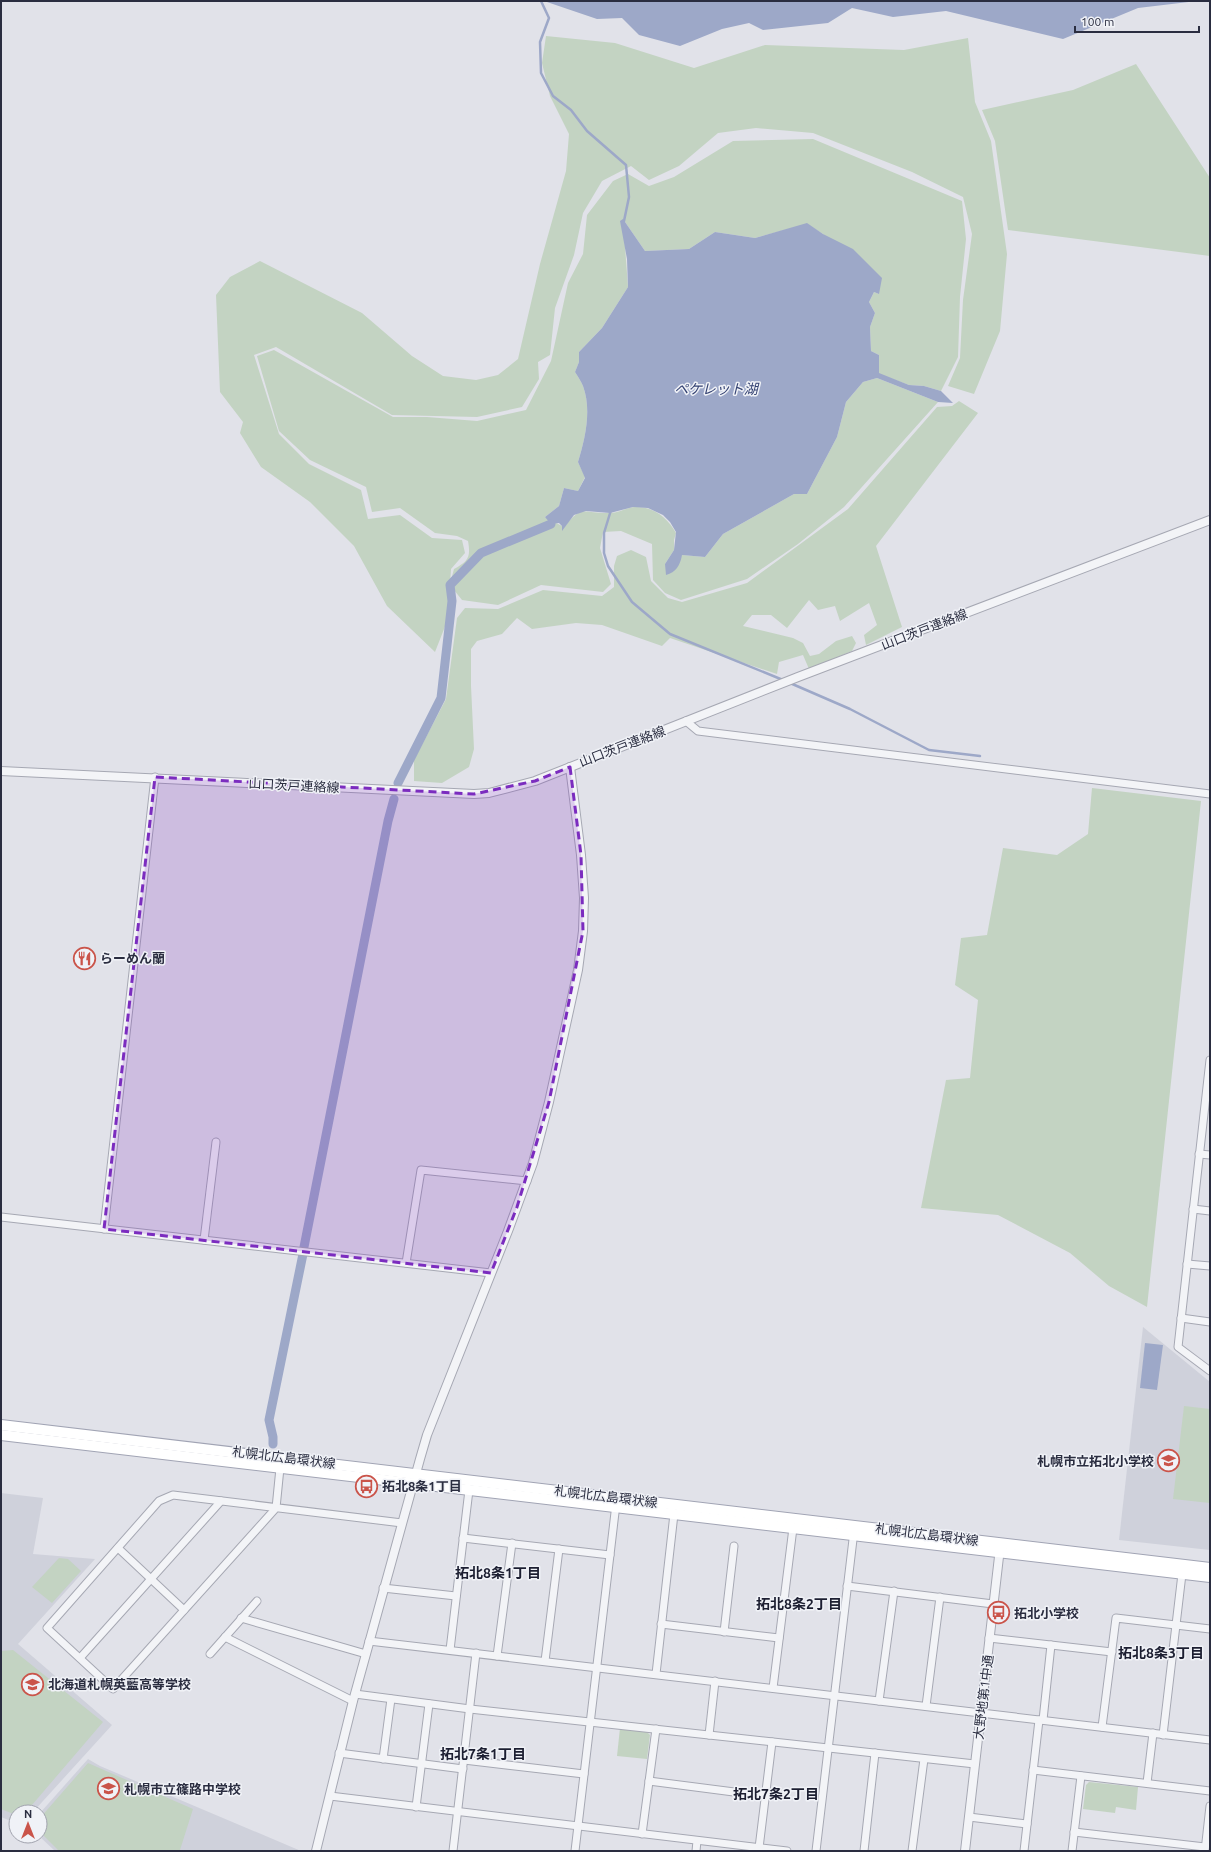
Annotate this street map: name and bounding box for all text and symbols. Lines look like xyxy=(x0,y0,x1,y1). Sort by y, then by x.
scale bar xyxy=(1075,8,1199,34)
text: 100 m xyxy=(1081,15,1114,28)
water label: ペケレット湖 xyxy=(674,381,760,397)
street label: 山口茨戸連絡線 xyxy=(879,606,969,652)
street label: 山口茨戸連絡線 xyxy=(577,723,667,769)
street label: 山口茨戸連絡線 xyxy=(248,776,340,794)
restaurant icon: らーめん蘭 xyxy=(71,945,97,971)
place label: らーめん蘭 xyxy=(100,951,165,965)
street label: 札幌北広島環状線 xyxy=(232,1444,336,1470)
school or university icon: 札幌市立拓北小学校 xyxy=(1156,1448,1182,1474)
place label: 札幌市立拓北小学校 xyxy=(1037,1454,1154,1468)
bus stop icon: 拓北8条1丁目 xyxy=(354,1473,380,1499)
place label: 拓北8条1丁目 xyxy=(382,1479,462,1493)
street label: 札幌北広島環状線 xyxy=(554,1483,658,1509)
street label: 札幌北広島環状線 xyxy=(875,1521,979,1547)
district label: 拓北8条1丁目 xyxy=(455,1565,541,1581)
district label: 拓北8条2丁目 xyxy=(756,1596,842,1612)
bus stop icon: 拓北小学校 xyxy=(985,1600,1011,1626)
place label: 拓北小学校 xyxy=(1014,1606,1079,1620)
district label: 拓北8条3丁目 xyxy=(1118,1645,1204,1661)
street label: 大野地第1中通 xyxy=(971,1654,995,1740)
school or university icon: 北海道札幌英藍高等学校 xyxy=(20,1671,46,1697)
place label: 北海道札幌英藍高等学校 xyxy=(48,1677,191,1691)
district label: 拓北7条1丁目 xyxy=(440,1746,526,1762)
school or university icon: 札幌市立篠路中学校 xyxy=(95,1776,121,1802)
place label: 札幌市立篠路中学校 xyxy=(124,1782,241,1796)
district label: 拓北7条2丁目 xyxy=(733,1786,819,1802)
north arrow xyxy=(8,1804,48,1844)
text: N xyxy=(24,1808,32,1820)

